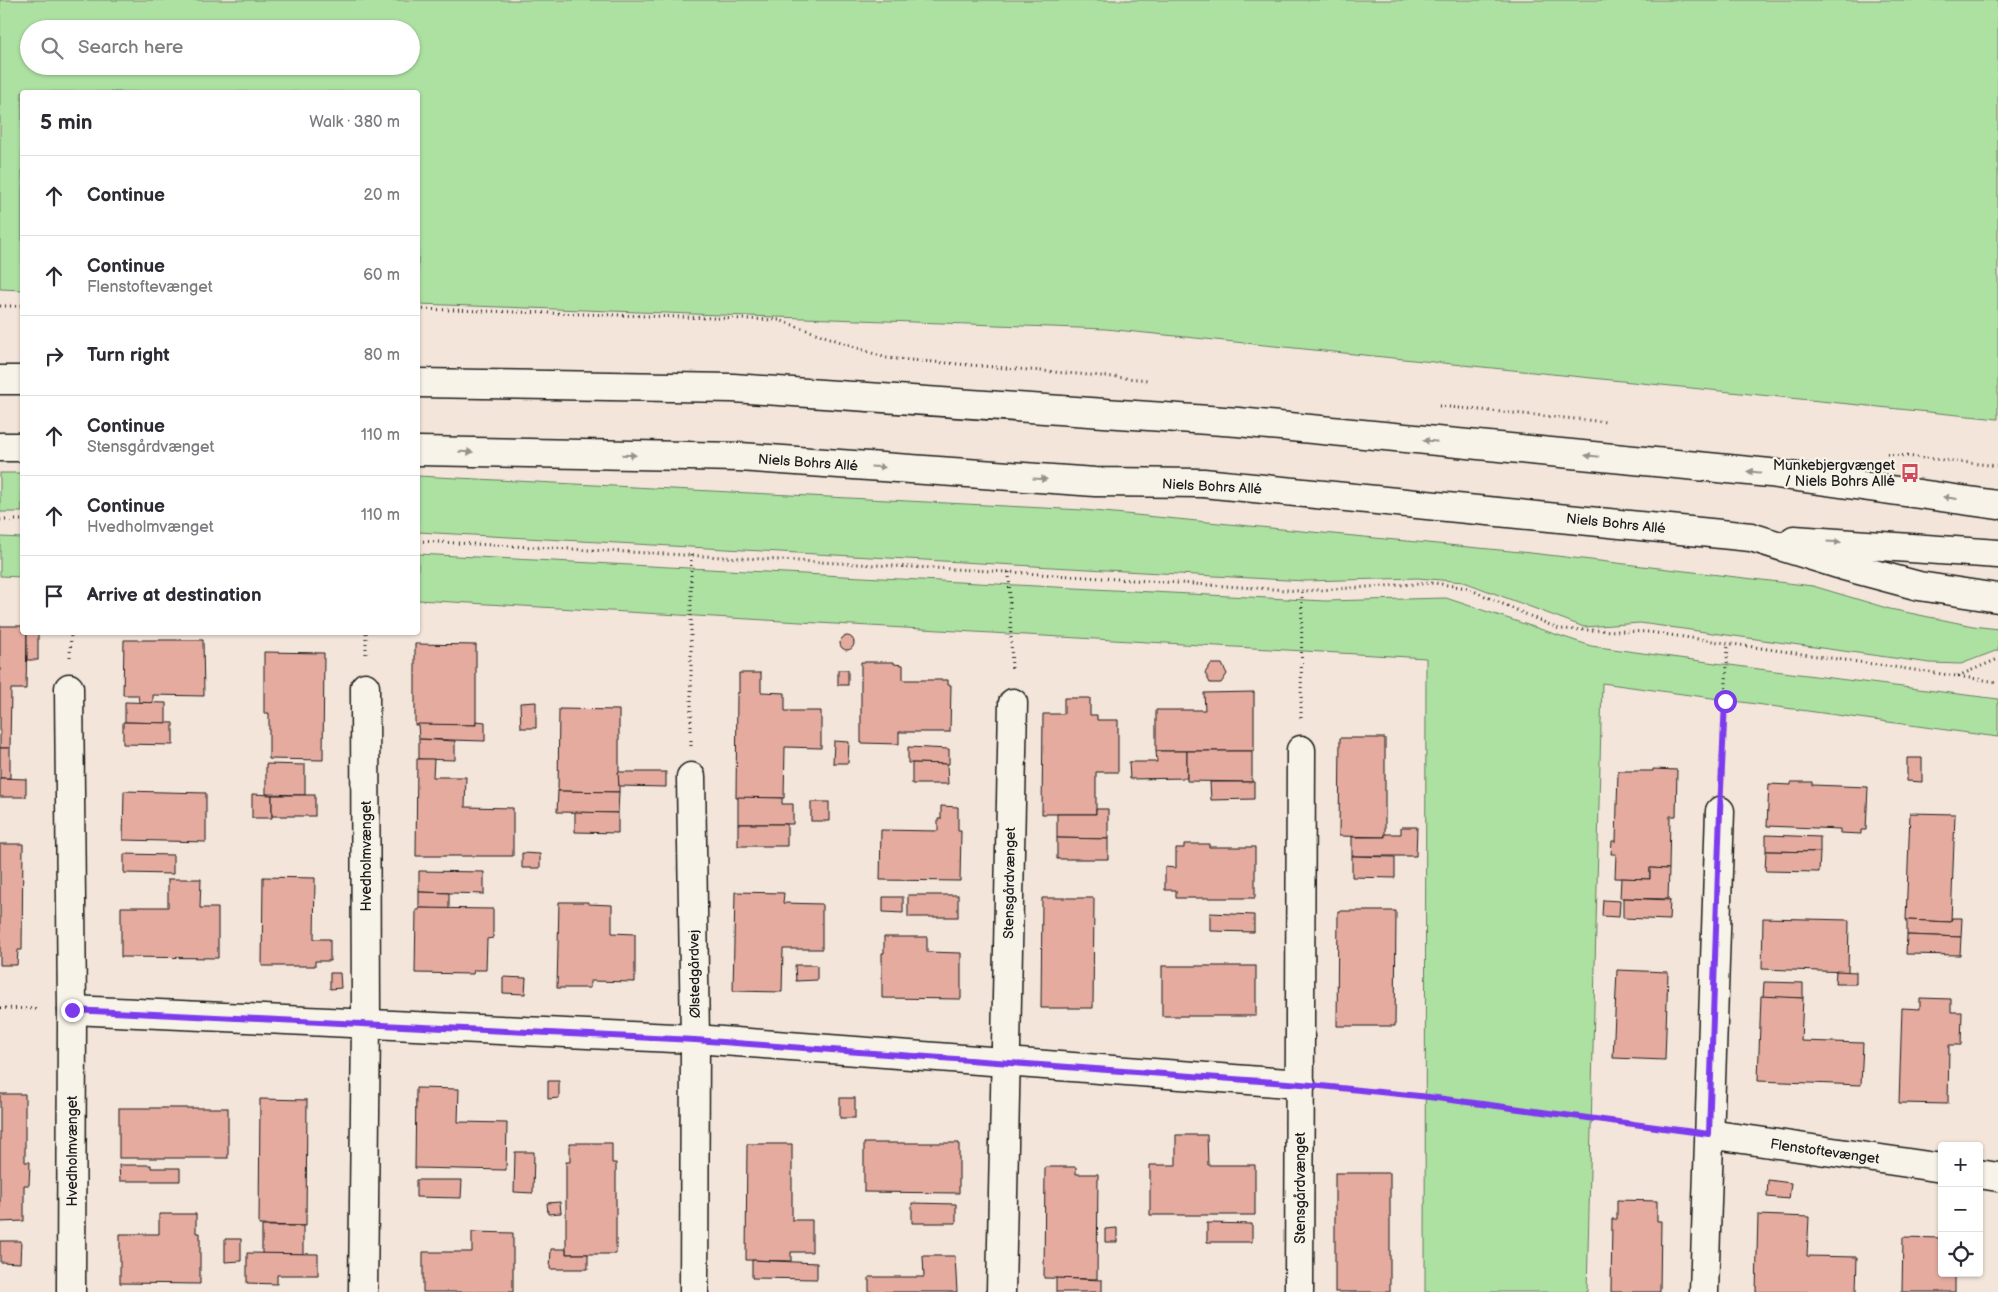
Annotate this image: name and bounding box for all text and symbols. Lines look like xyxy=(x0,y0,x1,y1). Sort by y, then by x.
search box xyxy=(20,20,420,75)
icon: search xyxy=(38,34,66,62)
text: Search here xyxy=(78,36,183,59)
text: 5 min xyxy=(40,110,93,135)
text: Walk · 380 m xyxy=(309,113,400,132)
icon: ahead xyxy=(40,182,68,210)
text: Continue xyxy=(87,184,165,207)
text: 20 m xyxy=(364,186,400,205)
text: Continue xyxy=(87,255,165,278)
icon: ahead xyxy=(40,262,68,290)
text: 60 m xyxy=(363,266,400,285)
text: Flenstoftevænget xyxy=(87,278,213,297)
icon: right xyxy=(40,342,68,370)
text: Turn right xyxy=(87,344,170,367)
text: 80 m xyxy=(364,346,400,365)
text: Continue xyxy=(87,415,165,438)
icon: ahead xyxy=(40,422,68,450)
text: 110 m xyxy=(361,426,400,445)
one-way arrow xyxy=(1422,437,1438,445)
text: Stensgårdvænget xyxy=(87,438,215,457)
one-way arrow xyxy=(458,449,474,457)
one-way arrow xyxy=(621,451,637,459)
street label: Niels Bohrs Allé xyxy=(757,451,859,475)
one-way arrow xyxy=(1584,452,1600,460)
place label: Munkebjergvænget / Niels Bohrs Allé xyxy=(1773,457,1896,490)
bus stop icon: Munkebjergvænget / Niels Bohrs Allé xyxy=(1899,462,1921,484)
one-way arrow xyxy=(871,463,887,471)
one-way arrow xyxy=(1746,468,1762,476)
one-way arrow xyxy=(1033,475,1049,483)
street label: Niels Bohrs Allé xyxy=(1162,475,1263,498)
one-way arrow xyxy=(1941,494,1957,502)
text: Continue xyxy=(87,495,165,518)
icon: ahead xyxy=(40,502,68,530)
text: 110 m xyxy=(361,506,400,525)
street label: Niels Bohrs Allé xyxy=(1565,510,1667,537)
text: Hvedholmvænget xyxy=(87,518,214,537)
one-way arrow xyxy=(1826,539,1842,547)
icon: arrive xyxy=(40,582,68,610)
text: Arrive at destination xyxy=(87,584,262,607)
route start xyxy=(1714,690,1737,713)
street label: Hvedholmvænget xyxy=(358,800,375,911)
street label: Stensgårdvænget xyxy=(1000,826,1019,939)
street label: Ølstedgårdvej xyxy=(685,930,704,1018)
route end xyxy=(61,999,84,1022)
street label: Hvedholmvænget xyxy=(64,1095,81,1206)
street label: Stensgårdvænget xyxy=(1292,1132,1309,1244)
street label: Flenstoftevænget xyxy=(1769,1135,1881,1168)
map controls xyxy=(1938,1142,1983,1277)
button: + xyxy=(1938,1142,1983,1187)
button: − xyxy=(1938,1187,1983,1232)
button: locate xyxy=(1938,1232,1983,1277)

